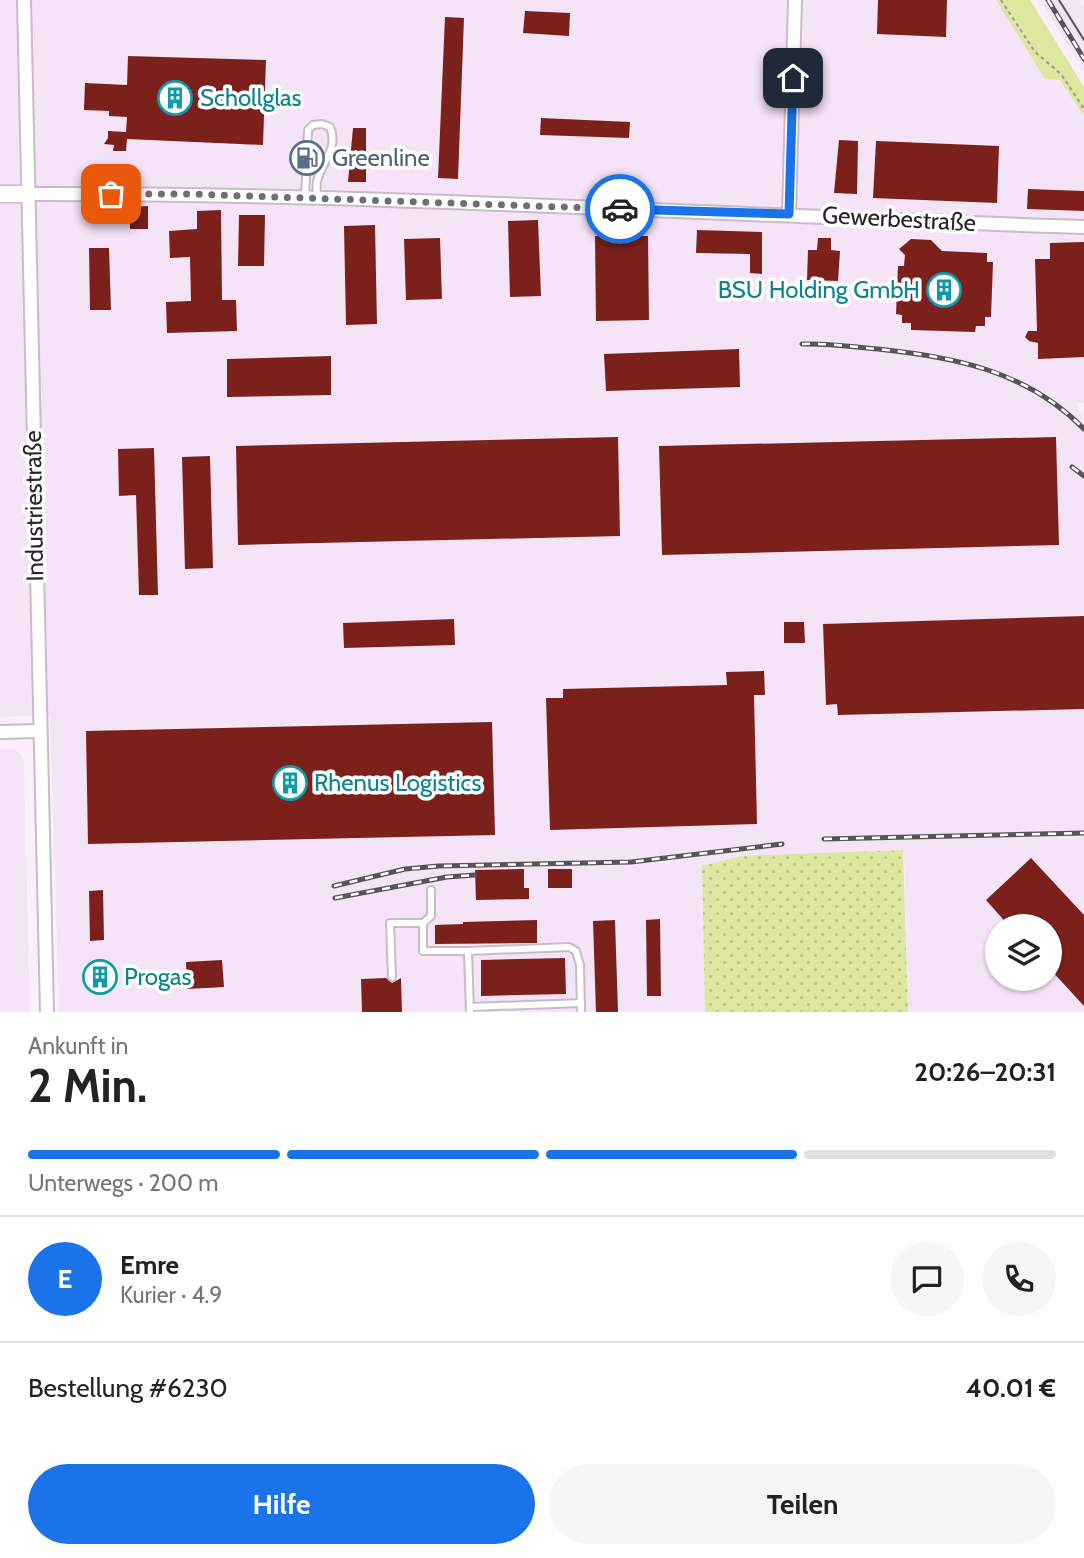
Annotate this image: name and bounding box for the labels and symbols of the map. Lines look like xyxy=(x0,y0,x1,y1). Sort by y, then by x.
pin xyxy=(763,48,823,108)
building icon: Schollglas xyxy=(156,79,194,117)
place label: Schollglas xyxy=(200,83,302,112)
fuel station icon: Greenline xyxy=(288,139,326,177)
place label: Greenline xyxy=(332,143,430,172)
pin xyxy=(81,164,141,224)
courier xyxy=(585,174,655,244)
street label: Gewerbestraße xyxy=(821,200,977,237)
building icon: BSU Holding GmbH xyxy=(925,271,963,309)
place label: BSU Holding GmbH xyxy=(718,275,920,304)
street label: Industriestraße xyxy=(18,430,49,582)
building icon: Rhenus Logistics xyxy=(271,764,309,802)
place label: Rhenus Logistics xyxy=(314,768,481,797)
building icon: Progas xyxy=(81,958,119,996)
place label: Progas xyxy=(124,962,191,991)

